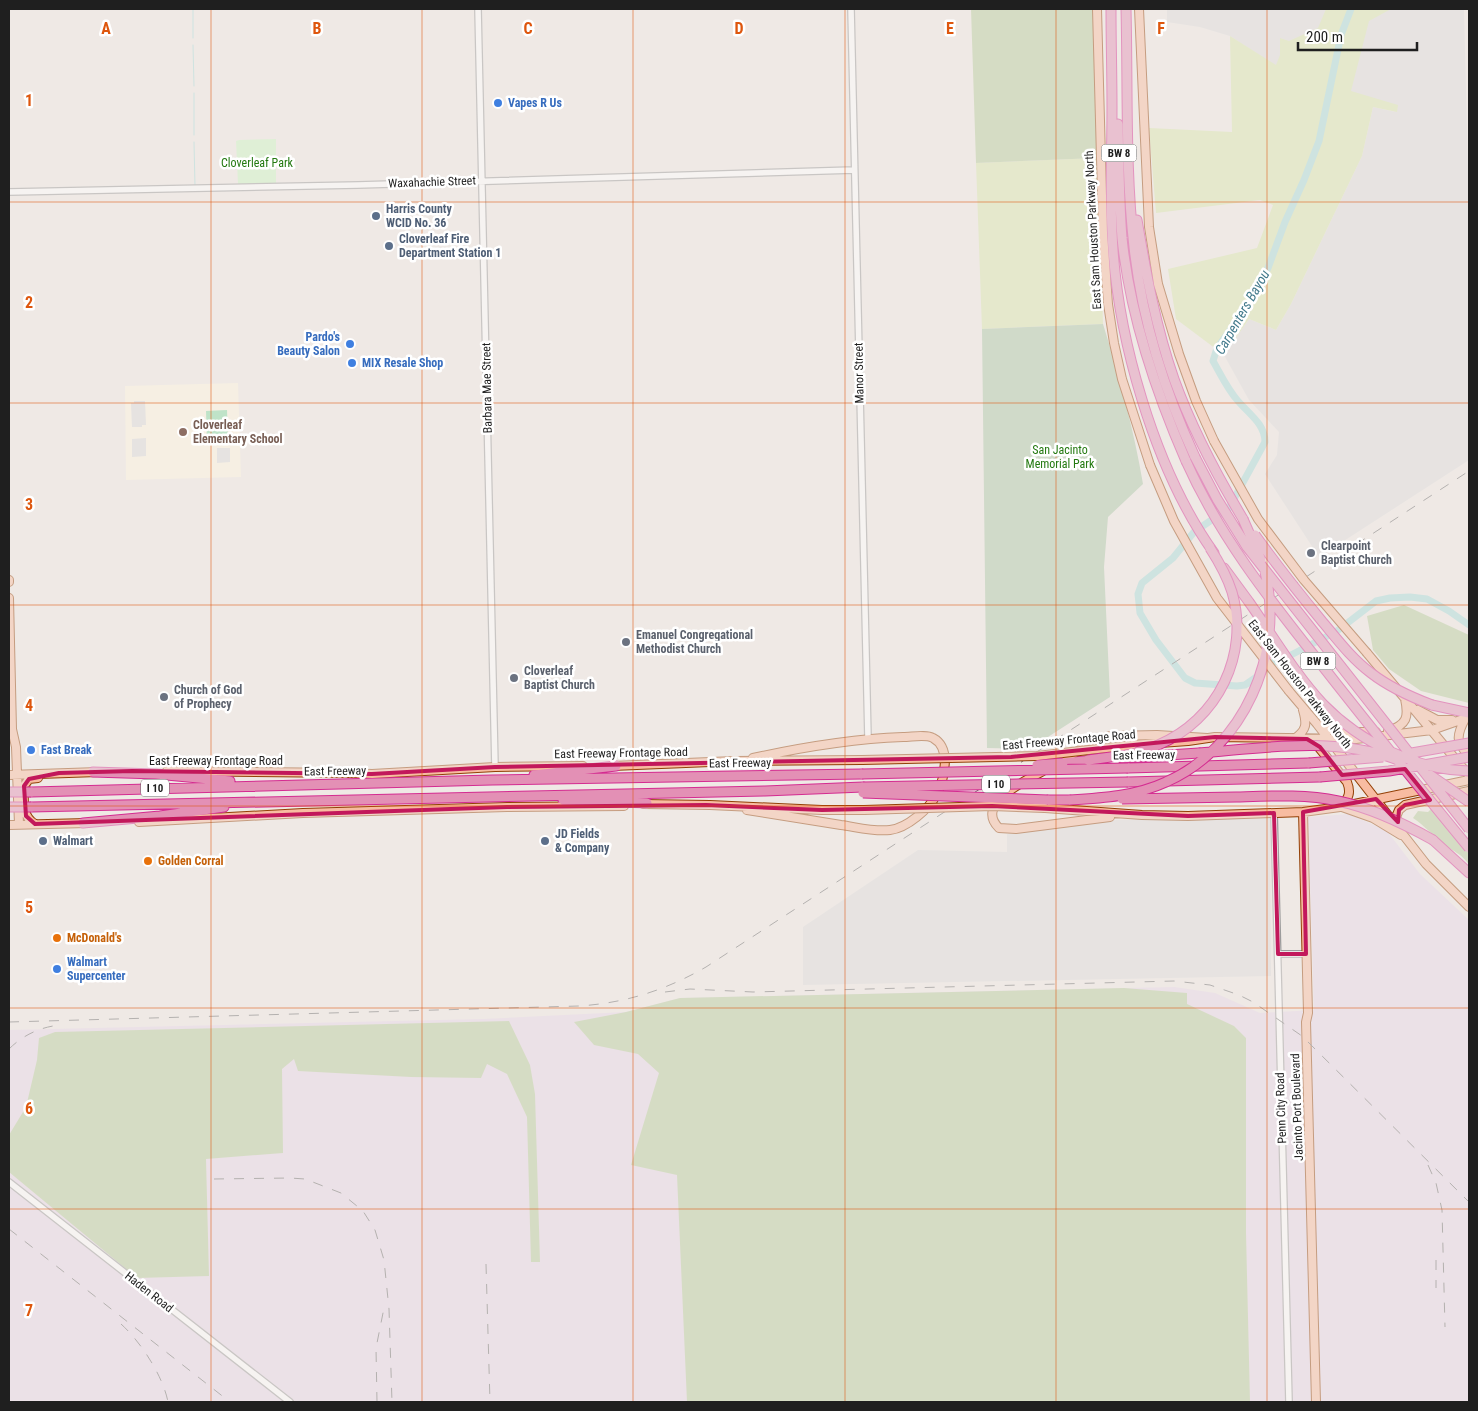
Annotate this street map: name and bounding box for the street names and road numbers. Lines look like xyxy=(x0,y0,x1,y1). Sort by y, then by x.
road number: BW 8 xyxy=(1102,144,1136,162)
street label: East Sam Houston Parkway North xyxy=(1082,150,1104,310)
street label: Waxahachie Street xyxy=(388,173,477,191)
street label: Barbara Mae Street xyxy=(479,342,495,434)
street label: Manor Street xyxy=(851,342,867,404)
street label: East Sam Houston Parkway North xyxy=(1245,617,1355,751)
road number: BW 8 xyxy=(1300,652,1336,669)
street label: East Freeway Frontage Road xyxy=(1002,727,1136,753)
street label: East Freeway Frontage Road xyxy=(554,745,688,761)
street label: East Freeway xyxy=(1113,747,1175,763)
street label: East Freeway Frontage Road xyxy=(149,754,283,768)
street label: East Freeway xyxy=(709,755,771,771)
street label: East Freeway xyxy=(304,763,366,779)
road number: I 10 xyxy=(982,776,1010,792)
road number: I 10 xyxy=(141,780,169,796)
street label: Jacinto Port Boulevard xyxy=(1288,1053,1306,1161)
street label: Penn City Road xyxy=(1273,1072,1289,1144)
street label: Haden Road xyxy=(122,1269,176,1315)

